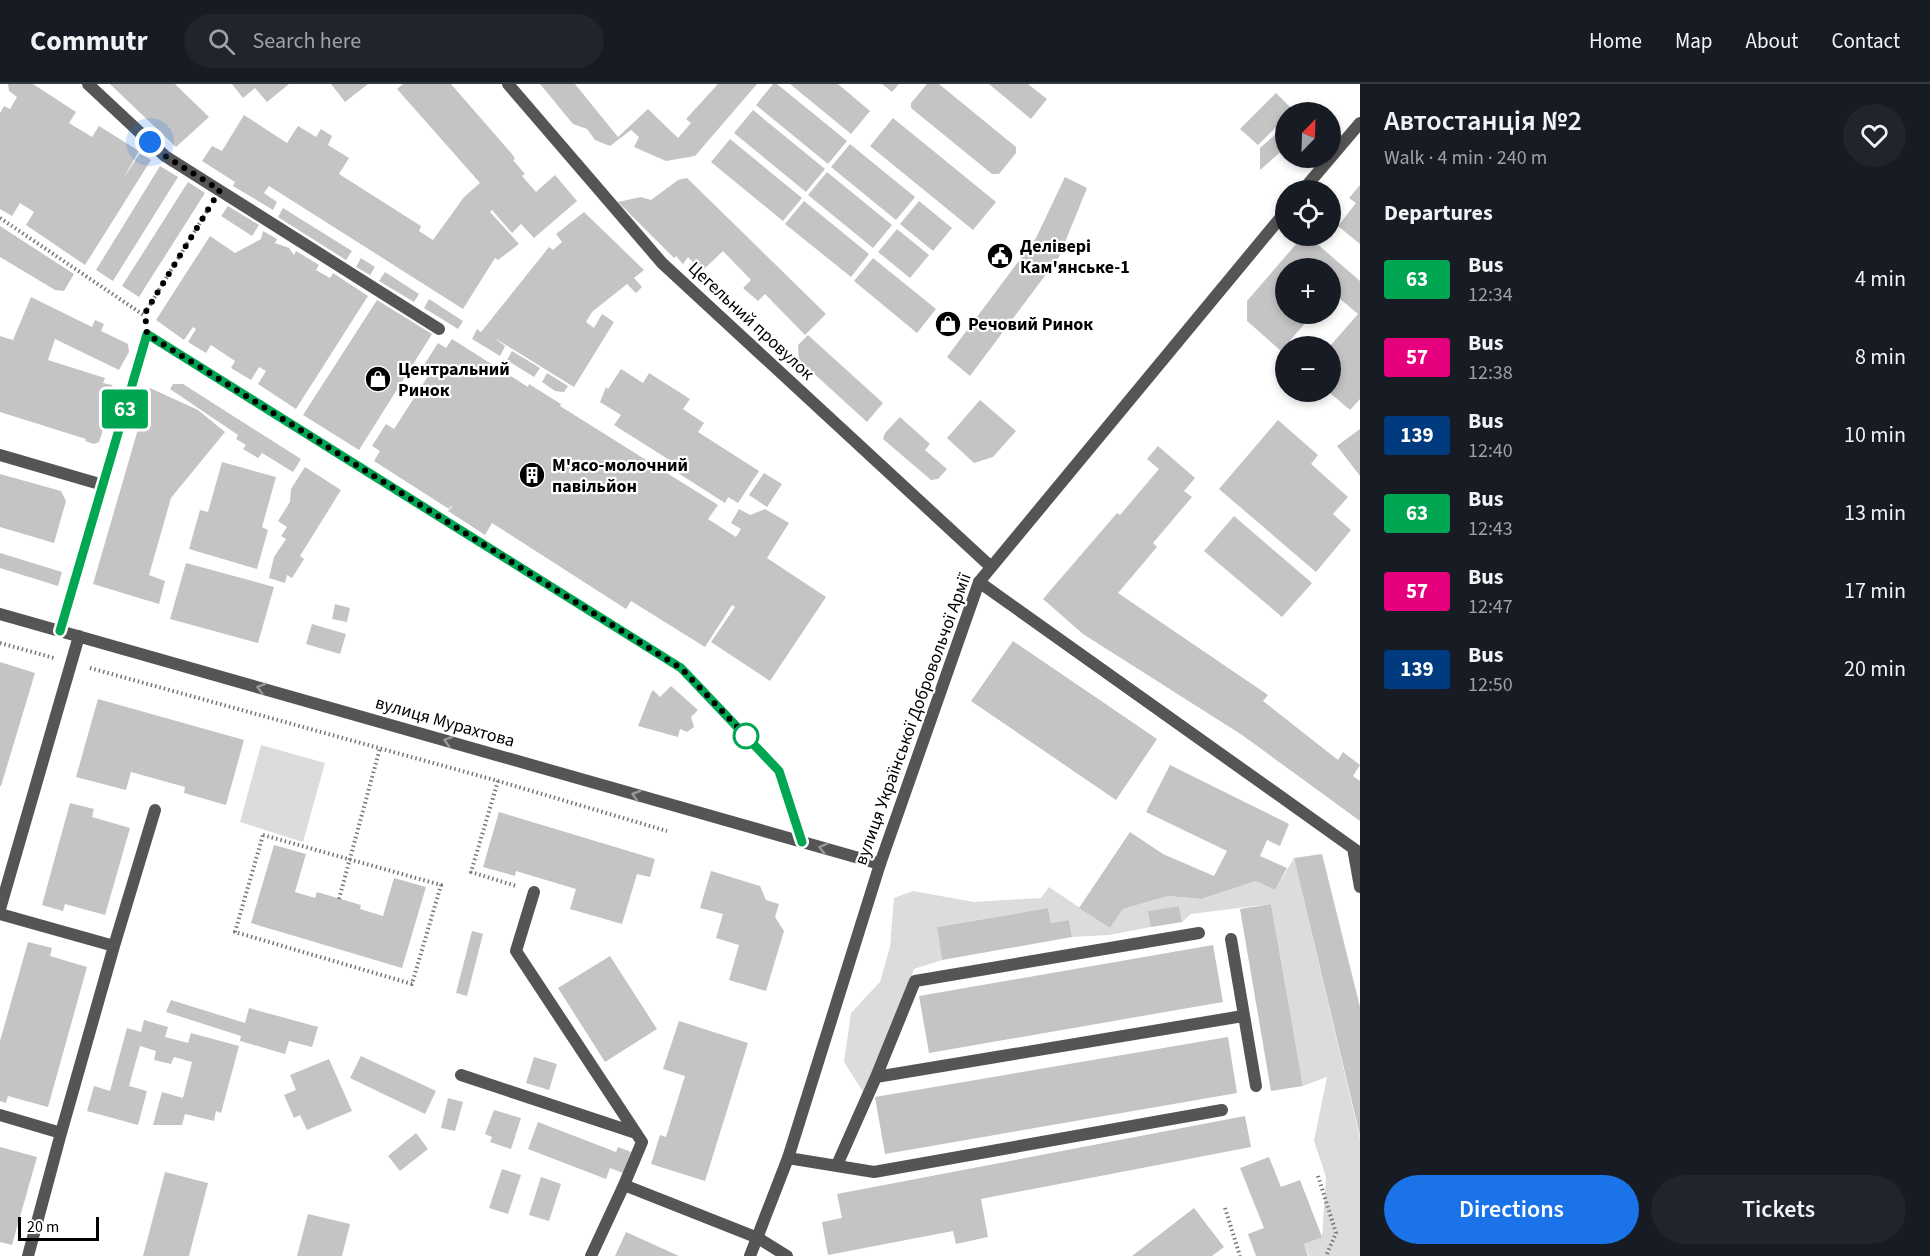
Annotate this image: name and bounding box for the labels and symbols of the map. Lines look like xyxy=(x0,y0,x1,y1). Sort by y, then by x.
north arrow xyxy=(1275,102,1341,168)
your location xyxy=(135,127,165,157)
place label: Делівері Кам'янське-1 xyxy=(1020,234,1130,280)
public building icon: Делівері Кам'янське-1 xyxy=(985,241,1015,271)
street label: Цегельний провулок xyxy=(683,256,820,386)
shop icon: Речовий Ринок xyxy=(933,309,963,339)
place label: Речовий Ринок xyxy=(968,312,1093,337)
place label: Центральний Ринок xyxy=(398,357,510,403)
shop icon: Центральний Ринок xyxy=(363,364,393,394)
line badge: 63 xyxy=(98,390,152,428)
place label: М'ясо-молочний павільйон xyxy=(552,453,688,499)
building icon: М'ясо-молочний павільйон xyxy=(517,460,547,490)
street label: вулиця Української Добровольчої Армії xyxy=(848,569,978,869)
one-way arrow xyxy=(256,683,267,695)
street label: вулиця Мурахтова xyxy=(372,690,518,754)
unlabelled marker xyxy=(733,723,759,749)
one-way arrow xyxy=(443,736,453,749)
one-way arrow xyxy=(631,790,642,802)
one-way arrow xyxy=(819,843,829,855)
scale bar xyxy=(18,1214,99,1242)

